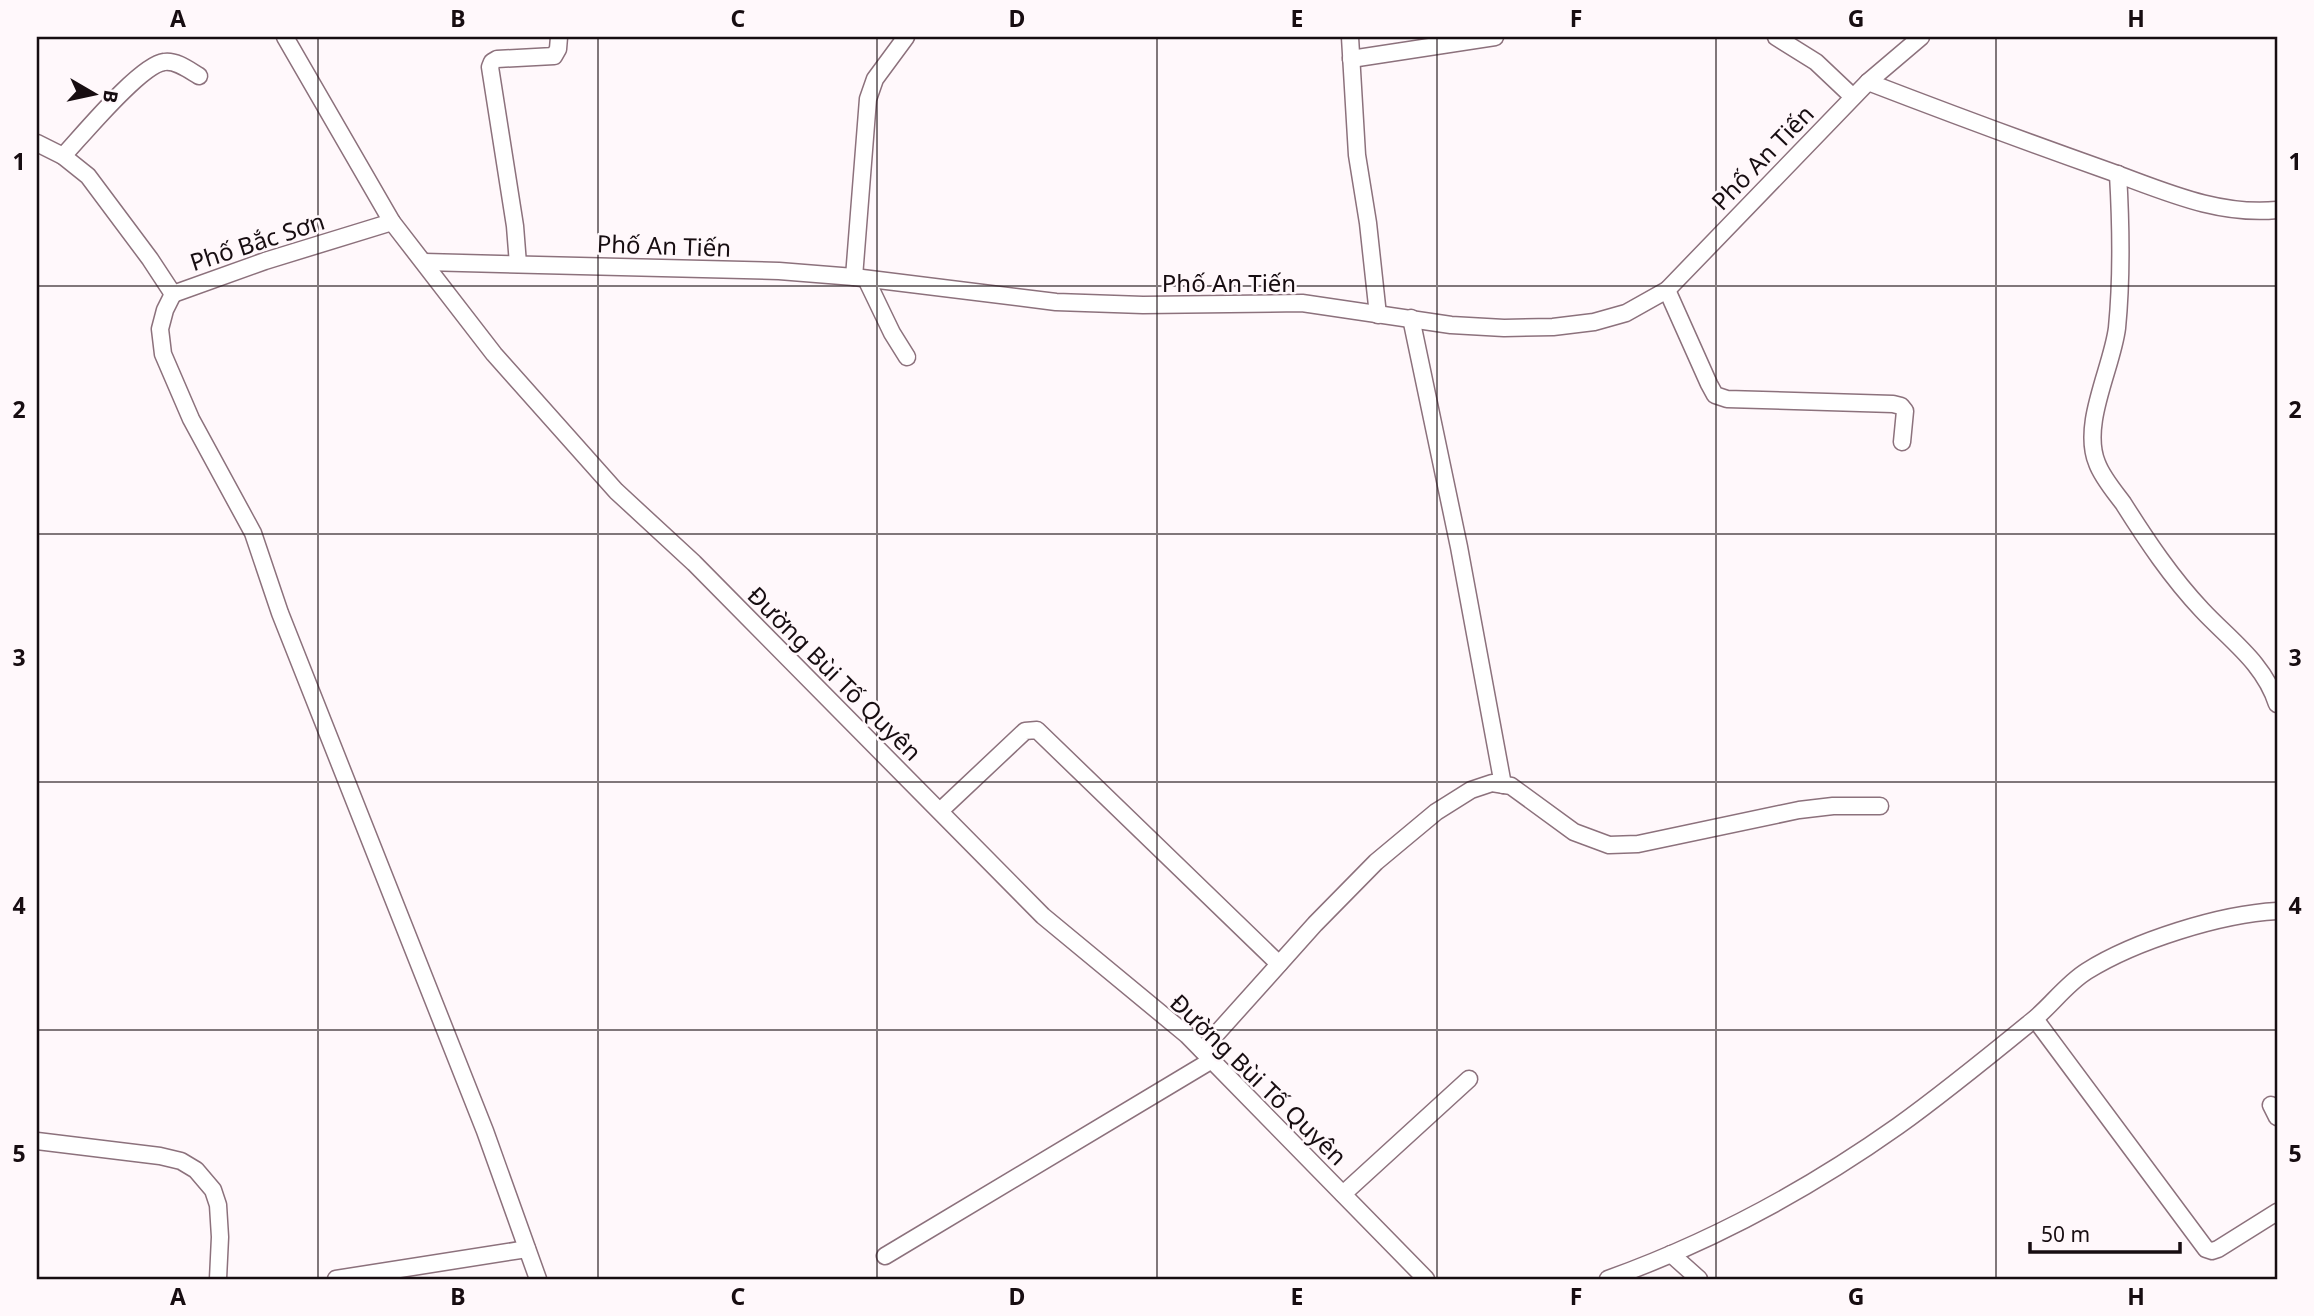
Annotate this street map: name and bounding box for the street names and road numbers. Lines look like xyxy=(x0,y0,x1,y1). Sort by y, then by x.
street label: Phố An Tiến xyxy=(1703,97,1821,217)
street label: Phố Bắc Sơn xyxy=(185,204,329,278)
street label: Phố An Tiến xyxy=(596,226,732,264)
street label: Phố An Tiến xyxy=(1162,266,1296,299)
street label: Đường Bùi Tố Quyên xyxy=(741,579,929,767)
street label: Đường Bùi Tố Quyên xyxy=(1163,986,1355,1172)

